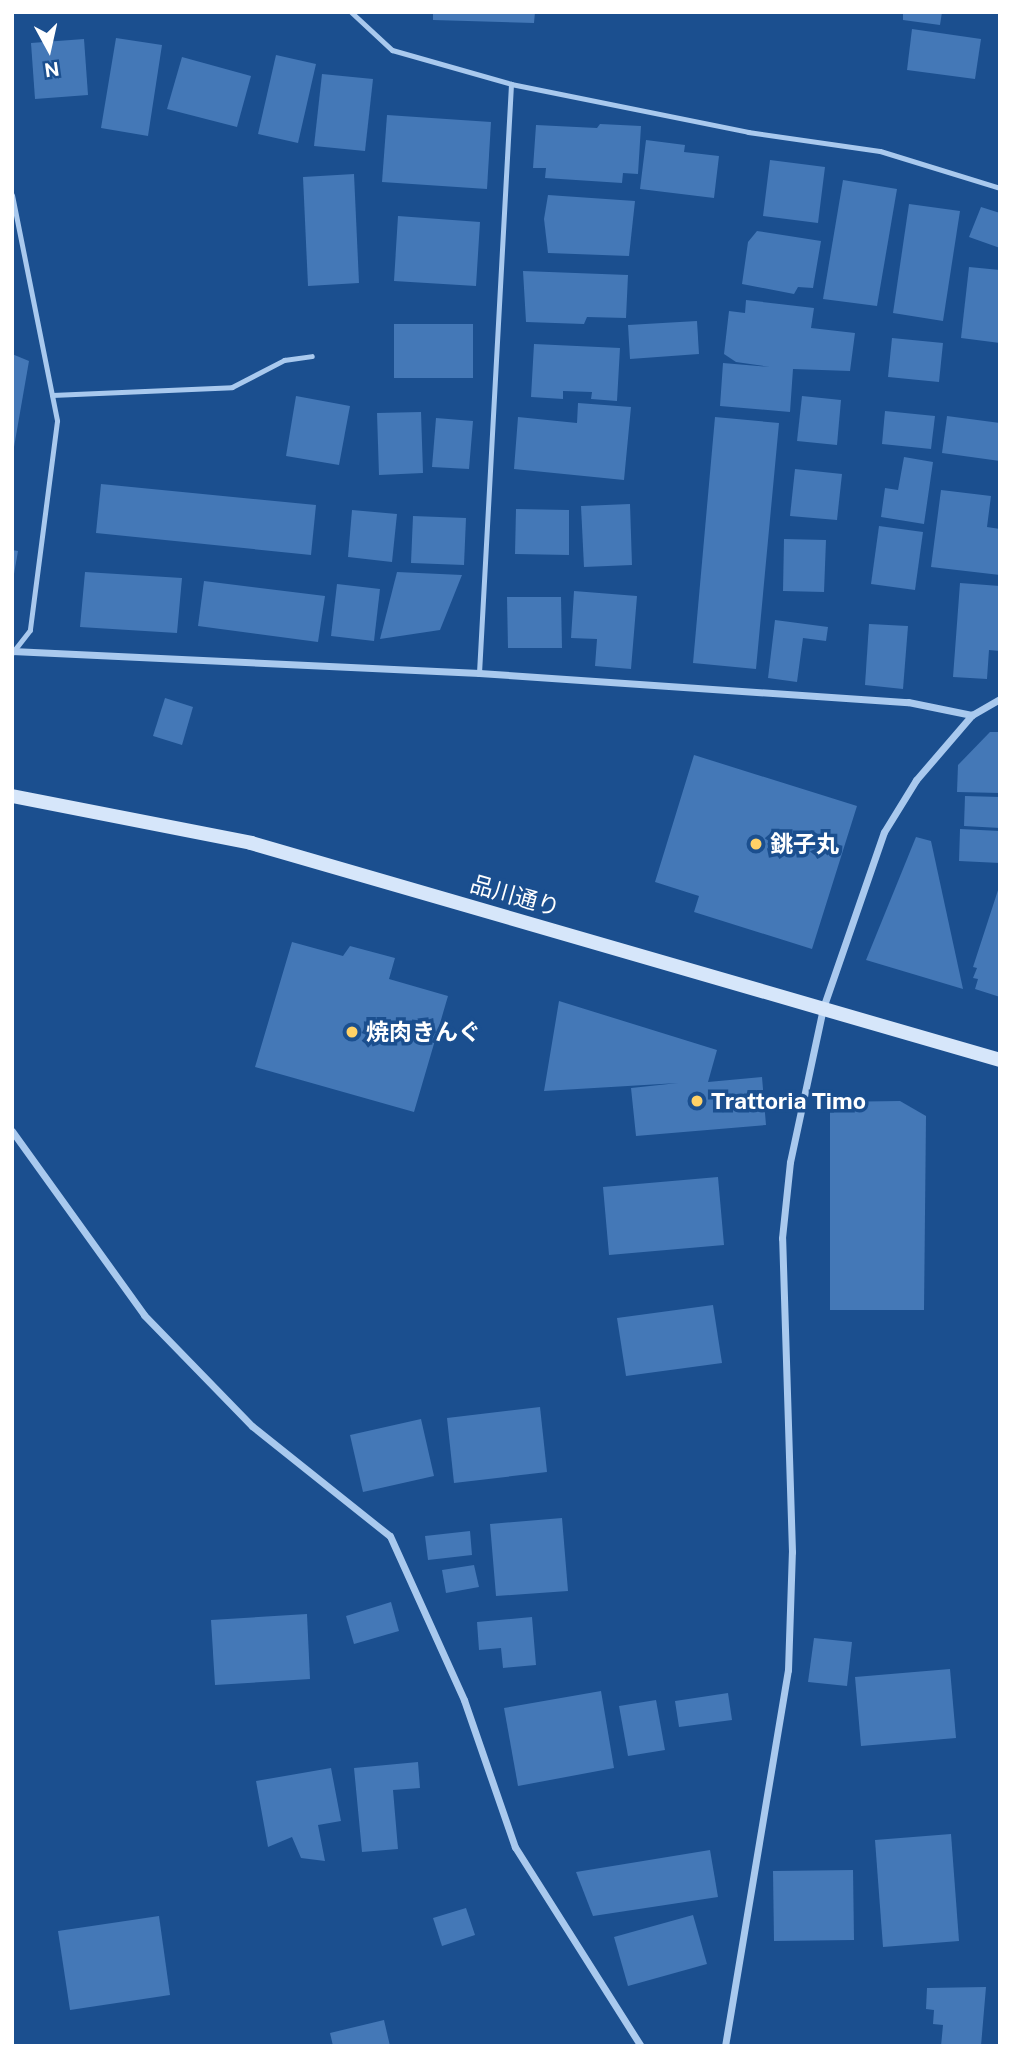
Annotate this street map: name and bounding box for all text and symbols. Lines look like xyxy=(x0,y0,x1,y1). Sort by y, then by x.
north arrow xyxy=(14,14,84,84)
text: N xyxy=(43,58,61,82)
place label: 銚子丸 xyxy=(770,830,839,858)
marker: 銚子丸 xyxy=(748,836,764,852)
street label: 品川通り xyxy=(467,870,563,922)
place label: 焼肉きんぐ xyxy=(366,1018,481,1046)
marker: 焼肉きんぐ xyxy=(344,1024,360,1040)
place label: Trattoria Timo xyxy=(711,1087,866,1115)
marker: Trattoria Timo xyxy=(689,1093,705,1109)

